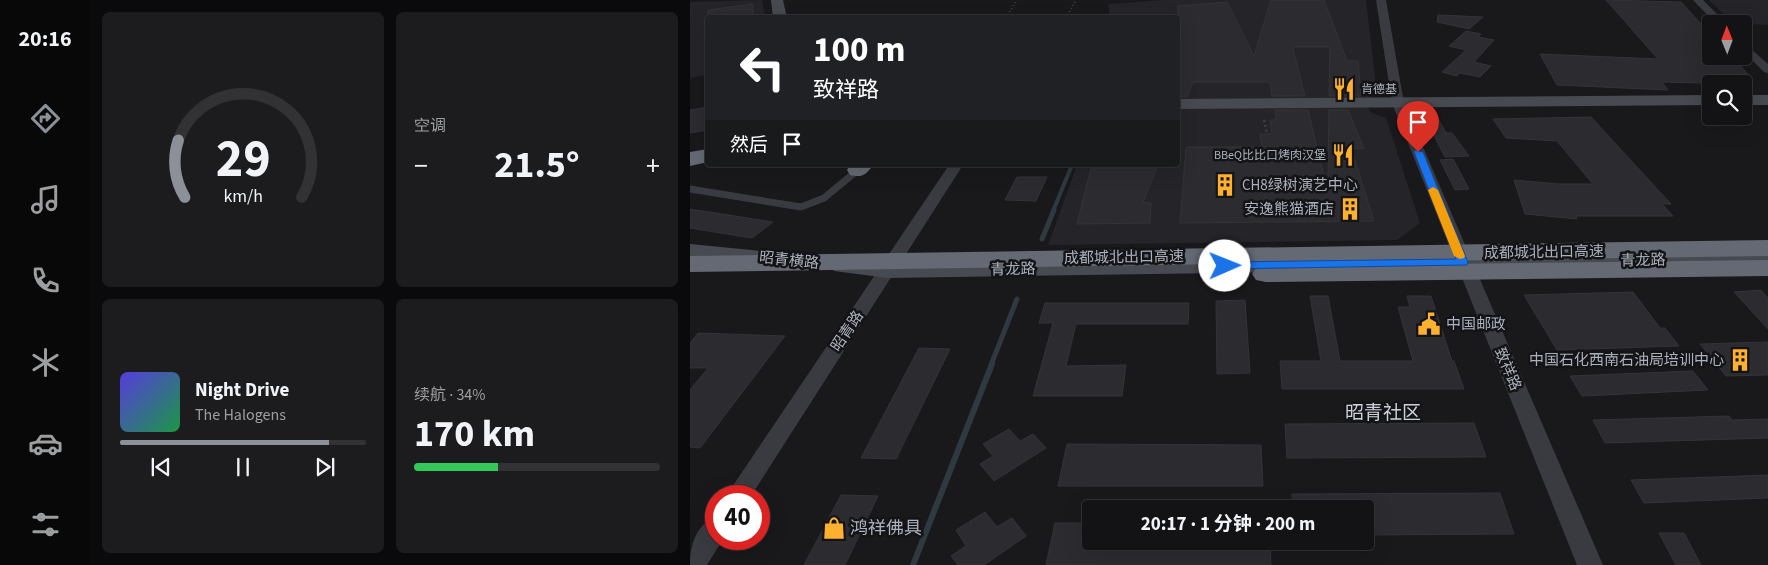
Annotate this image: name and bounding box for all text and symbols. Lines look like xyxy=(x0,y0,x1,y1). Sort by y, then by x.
north arrow xyxy=(1702,15,1752,65)
map controls xyxy=(1702,15,1752,125)
text: 20:16 xyxy=(18,23,72,55)
text: 100 m xyxy=(813,25,905,75)
icon: left xyxy=(730,35,795,100)
text: 致祥路 xyxy=(813,74,879,106)
button: search xyxy=(1702,75,1752,125)
restaurant icon: 肯德基 xyxy=(1331,76,1357,102)
place label: 肯德基 xyxy=(1361,81,1397,98)
icon: directions xyxy=(28,101,63,136)
pin xyxy=(1397,101,1439,152)
icon: arrive xyxy=(1404,108,1432,136)
text: 空调 xyxy=(414,115,446,137)
text: 29 xyxy=(216,123,270,197)
icon: arrive xyxy=(778,130,806,158)
text: 然后 xyxy=(730,132,768,159)
text: 21.5° xyxy=(494,138,580,192)
restaurant icon: BBeQ比比口烤肉汉堡 xyxy=(1330,142,1356,168)
text: − xyxy=(414,146,428,186)
text: + xyxy=(646,146,660,186)
place label: BBeQ比比口烤肉汉堡 xyxy=(1214,147,1326,164)
building icon: CH8绿树演艺中心 xyxy=(1212,172,1238,198)
place label: CH8绿树演艺中心 xyxy=(1242,175,1358,196)
icon: music xyxy=(28,182,63,217)
text: km/h xyxy=(223,184,263,209)
building icon: 安逸熊猫酒店 xyxy=(1337,196,1363,222)
place label: 安逸熊猫酒店 xyxy=(1244,199,1334,220)
position arrow xyxy=(1198,239,1250,291)
street label: 成都城北出口高速 xyxy=(1484,241,1604,264)
street label: 成都城北出口高速 xyxy=(1064,246,1184,269)
street label: 昭青横路 xyxy=(758,247,820,274)
street label: 青龙路 xyxy=(1620,250,1666,271)
street label: 青龙路 xyxy=(990,259,1036,280)
icon: phone xyxy=(28,263,63,298)
street label: 昭青路 xyxy=(826,307,869,356)
public building icon: 中国邮政 xyxy=(1416,311,1442,337)
place label: 中国邮政 xyxy=(1446,314,1506,335)
street label: 致祥路 xyxy=(1489,344,1526,394)
icon: climate xyxy=(28,345,63,380)
building icon: 中国石化西南石油局培训中心 xyxy=(1727,347,1753,373)
place label: 中国石化西南石油局培训中心 xyxy=(1529,350,1724,371)
text: Night Drive xyxy=(195,377,289,404)
text: 续航 · 34% xyxy=(414,384,485,406)
district label: 昭青社区 xyxy=(1345,400,1421,427)
text: The Halogens xyxy=(195,404,286,426)
text: 170 km xyxy=(414,407,535,461)
icon: car xyxy=(28,426,63,461)
icon: previous xyxy=(147,453,175,481)
icon: pause xyxy=(229,453,257,481)
icon: next xyxy=(311,453,339,481)
speed limit sign: 40 xyxy=(705,485,770,550)
icon: filters xyxy=(28,507,63,542)
text: 20:17 · 1 分钟 · 200 m xyxy=(1141,511,1315,538)
shop icon: 鸿祥佛具 xyxy=(821,515,847,541)
place label: 鸿祥佛具 xyxy=(850,516,922,541)

